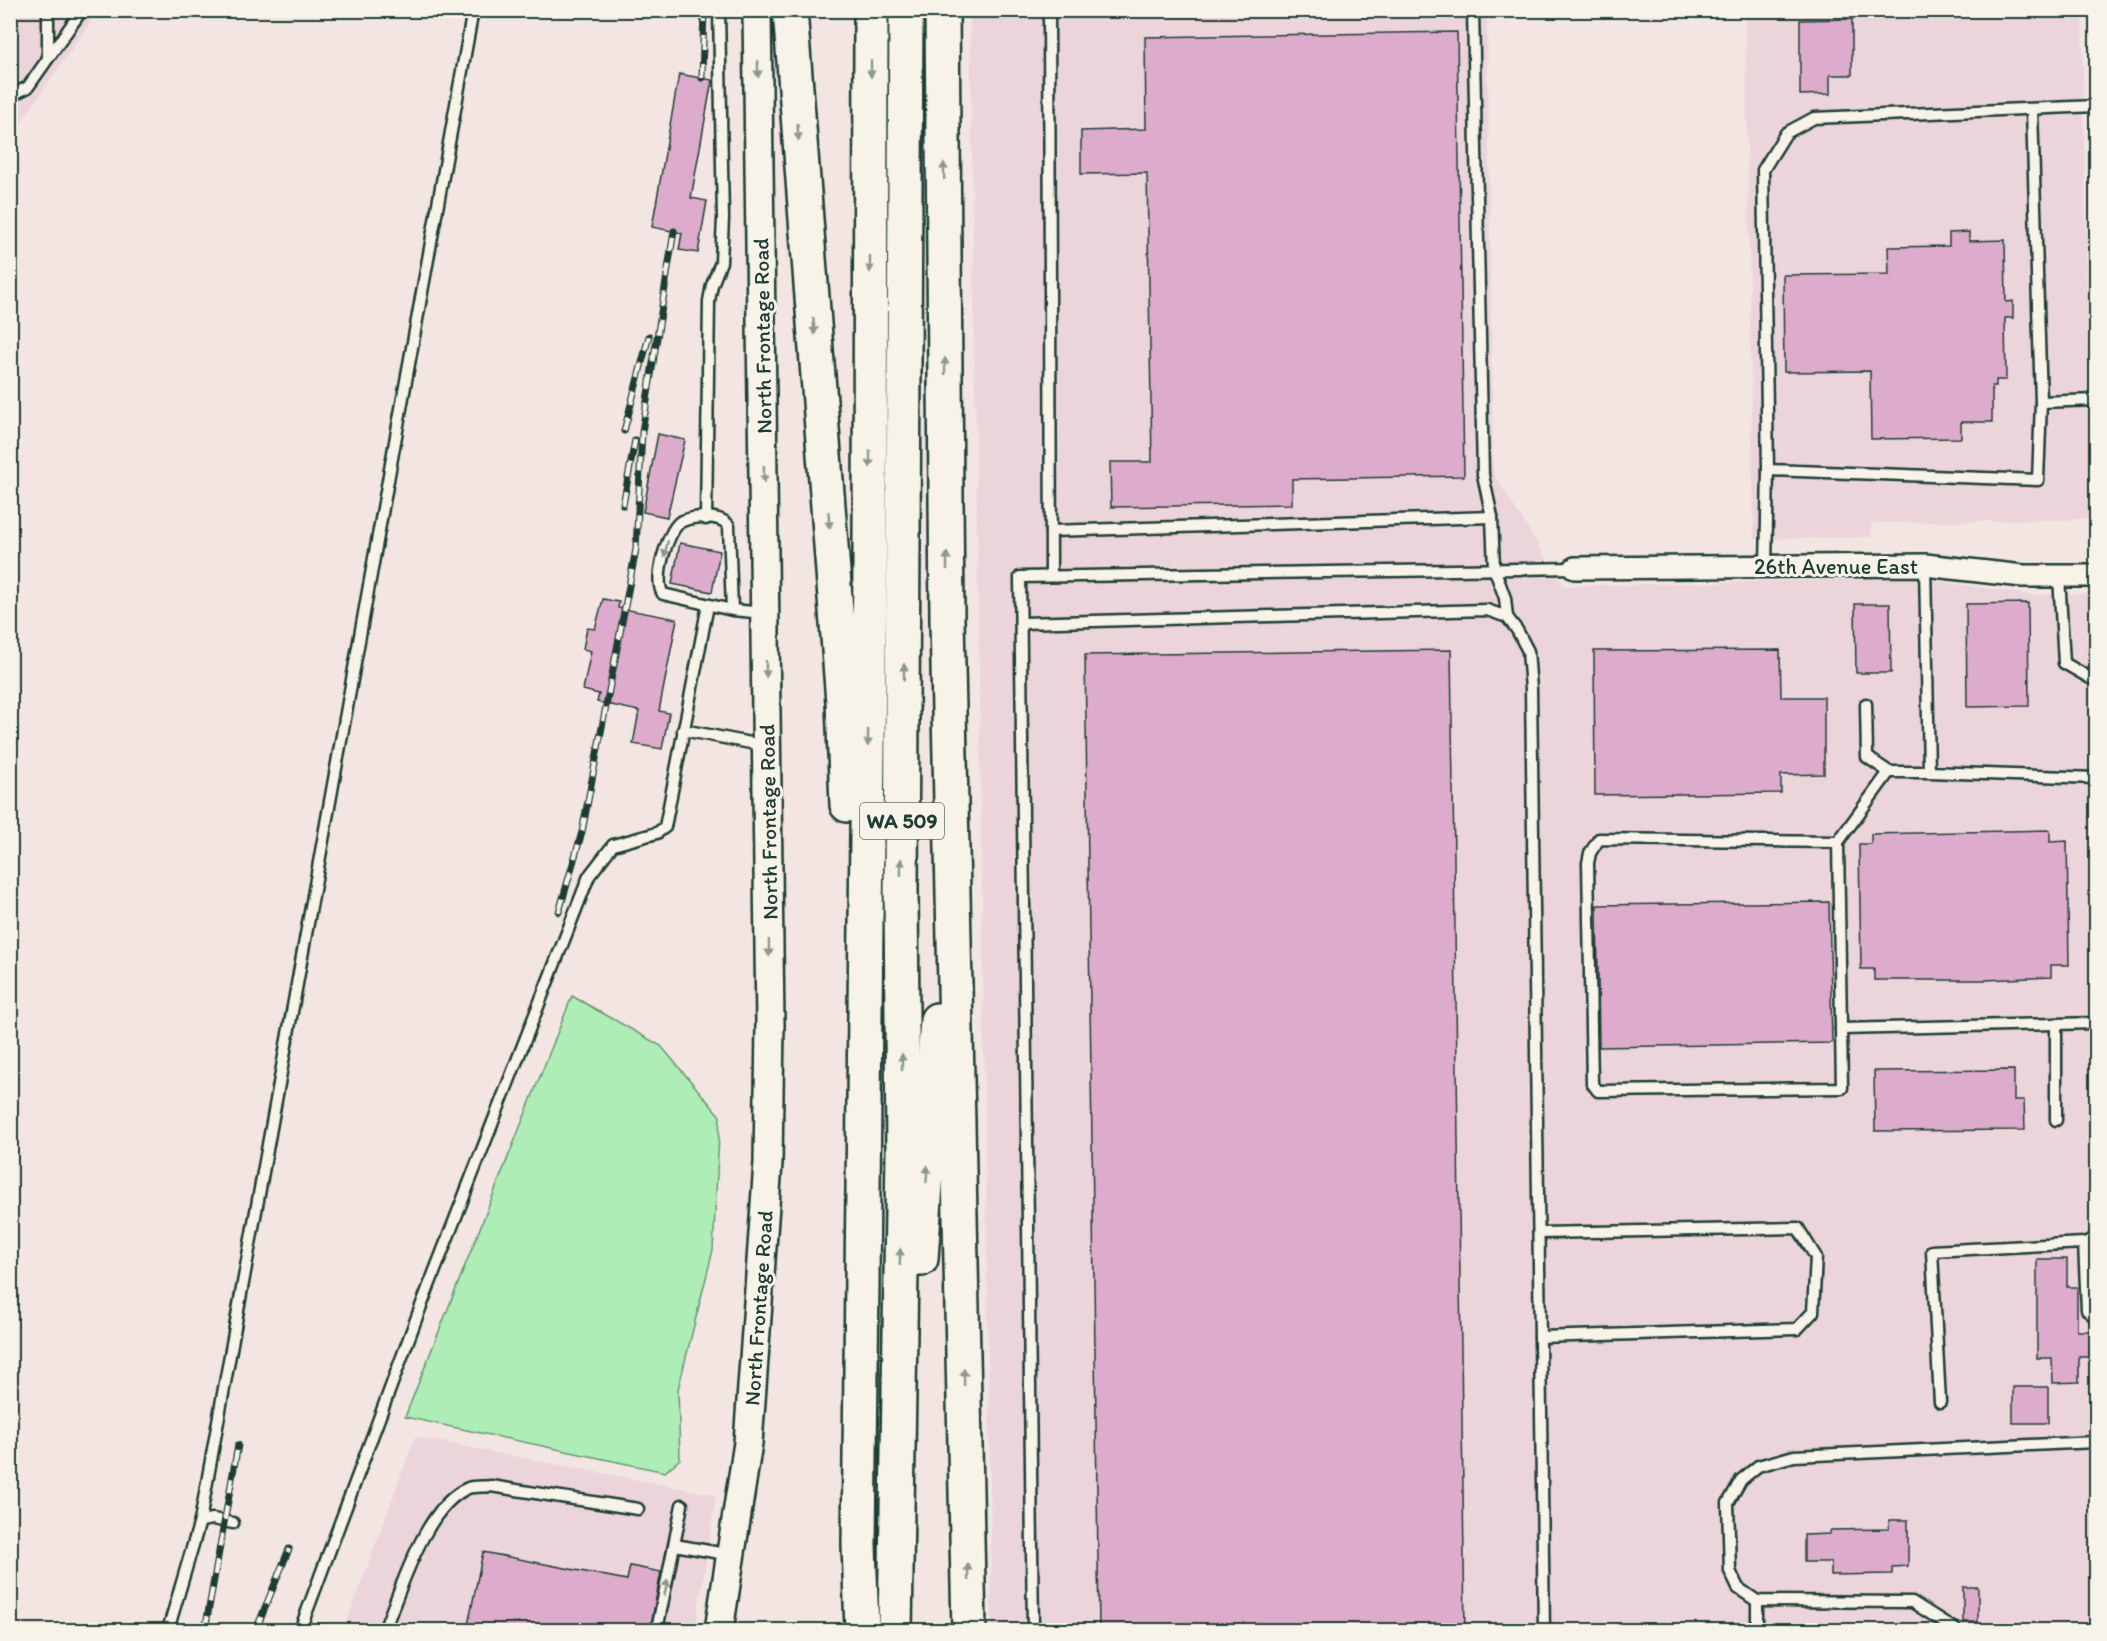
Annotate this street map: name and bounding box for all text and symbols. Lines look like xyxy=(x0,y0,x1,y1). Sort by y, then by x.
one-way arrow xyxy=(753,59,763,78)
one-way arrow xyxy=(866,59,876,78)
one-way arrow xyxy=(793,122,803,141)
one-way arrow xyxy=(939,161,948,180)
street label: North Frontage Road xyxy=(747,238,778,434)
one-way arrow xyxy=(865,254,875,273)
one-way arrow xyxy=(810,317,819,336)
one-way arrow xyxy=(940,356,950,375)
one-way arrow xyxy=(865,449,875,468)
one-way arrow xyxy=(759,464,769,483)
one-way arrow xyxy=(824,511,834,530)
one-way arrow xyxy=(660,540,670,558)
one-way arrow xyxy=(942,551,952,570)
street label: 26th Avenue East xyxy=(1754,553,1918,580)
one-way arrow xyxy=(761,659,771,678)
one-way arrow xyxy=(899,663,909,682)
street label: North Frontage Road xyxy=(753,724,784,920)
one-way arrow xyxy=(863,728,873,747)
road number: WA 509 xyxy=(860,803,944,839)
one-way arrow xyxy=(896,858,906,877)
one-way arrow xyxy=(764,938,774,957)
one-way arrow xyxy=(897,1053,907,1072)
one-way arrow xyxy=(922,1164,932,1183)
street label: North Frontage Road xyxy=(738,1209,779,1407)
one-way arrow xyxy=(895,1248,905,1267)
one-way arrow xyxy=(960,1368,969,1387)
one-way arrow xyxy=(964,1563,973,1582)
one-way arrow xyxy=(662,1578,671,1597)

